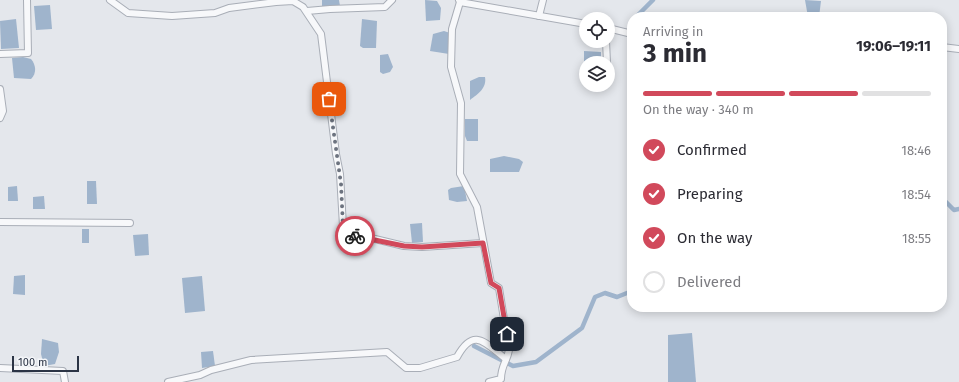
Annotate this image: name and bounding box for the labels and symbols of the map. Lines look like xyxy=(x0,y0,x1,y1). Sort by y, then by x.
pin xyxy=(312,82,346,116)
courier xyxy=(335,216,375,256)
pin xyxy=(490,317,524,351)
scale bar xyxy=(12,354,79,373)

